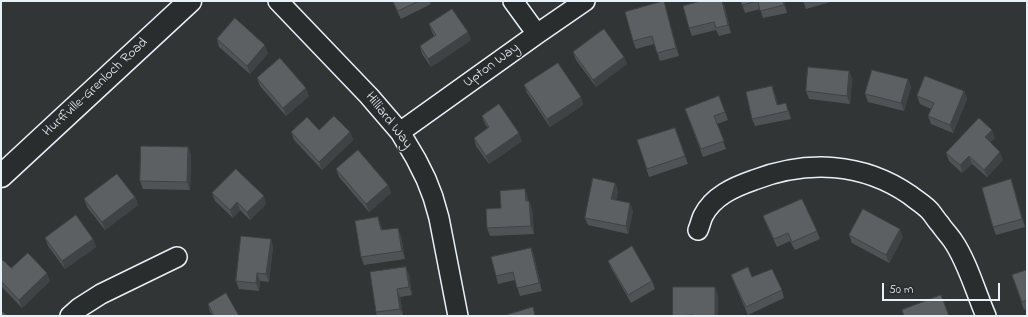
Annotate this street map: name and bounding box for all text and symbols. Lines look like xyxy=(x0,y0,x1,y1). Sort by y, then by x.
street label: Hurffville-Grenloch Road xyxy=(40,35,152,141)
street label: Upton Way xyxy=(461,40,523,92)
street label: Hilliard Way xyxy=(361,89,415,153)
scale bar xyxy=(884,275,1002,301)
text: 50 m xyxy=(889,281,913,299)

